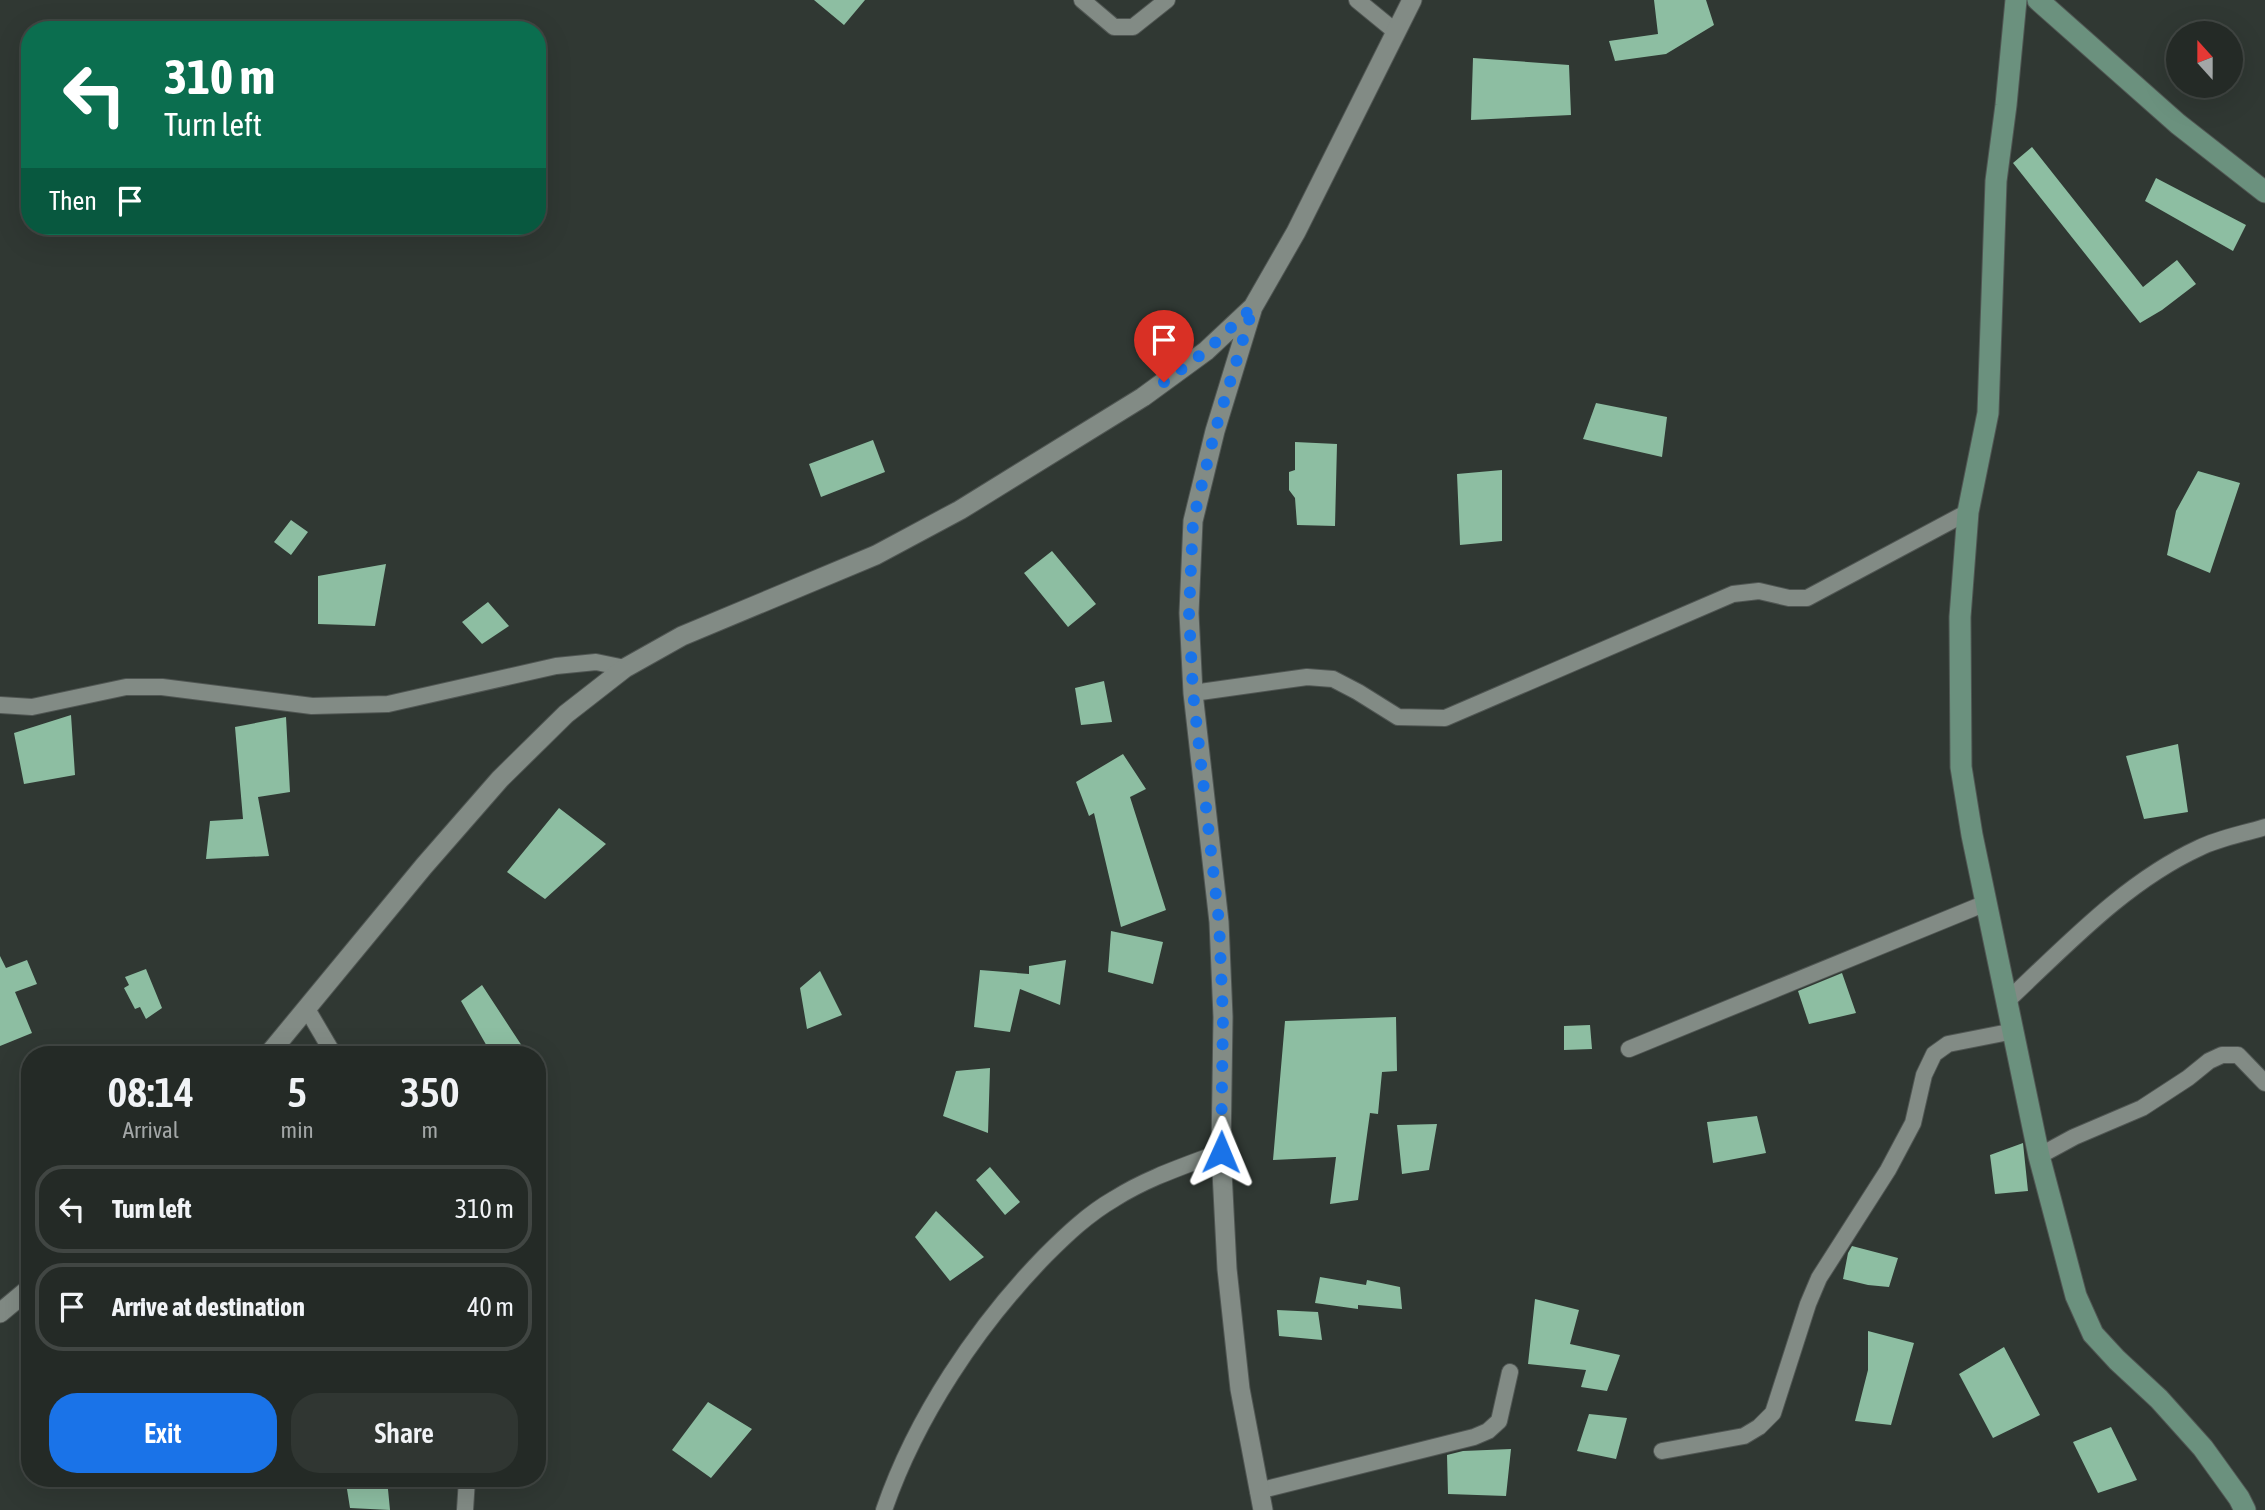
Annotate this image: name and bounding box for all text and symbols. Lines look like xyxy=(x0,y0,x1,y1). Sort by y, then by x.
north arrow xyxy=(2166,21,2244,98)
map controls xyxy=(2166,21,2243,98)
text: 310 m xyxy=(164,48,275,104)
icon: left xyxy=(49,49,140,140)
text: Turn left xyxy=(164,106,262,143)
icon: arrive xyxy=(111,182,149,220)
text: Then xyxy=(49,186,97,216)
pin xyxy=(1134,310,1194,382)
icon: arrive xyxy=(1145,321,1183,359)
text: 08:14 xyxy=(108,1068,194,1116)
text: 5 xyxy=(287,1068,307,1116)
text: 350 xyxy=(400,1068,459,1116)
position arrow xyxy=(1184,1115,1258,1189)
text: Arrival xyxy=(123,1117,179,1143)
text: min xyxy=(281,1117,314,1143)
text: m xyxy=(422,1117,438,1143)
icon: left xyxy=(53,1190,91,1228)
text: Turn left xyxy=(112,1194,192,1224)
text: 310 m xyxy=(455,1194,514,1224)
icon: arrive xyxy=(53,1288,91,1326)
text: Arrive at destination xyxy=(112,1292,305,1322)
text: 40 m xyxy=(467,1292,514,1322)
button: Exit xyxy=(49,1393,277,1473)
button: Share xyxy=(291,1393,518,1473)

